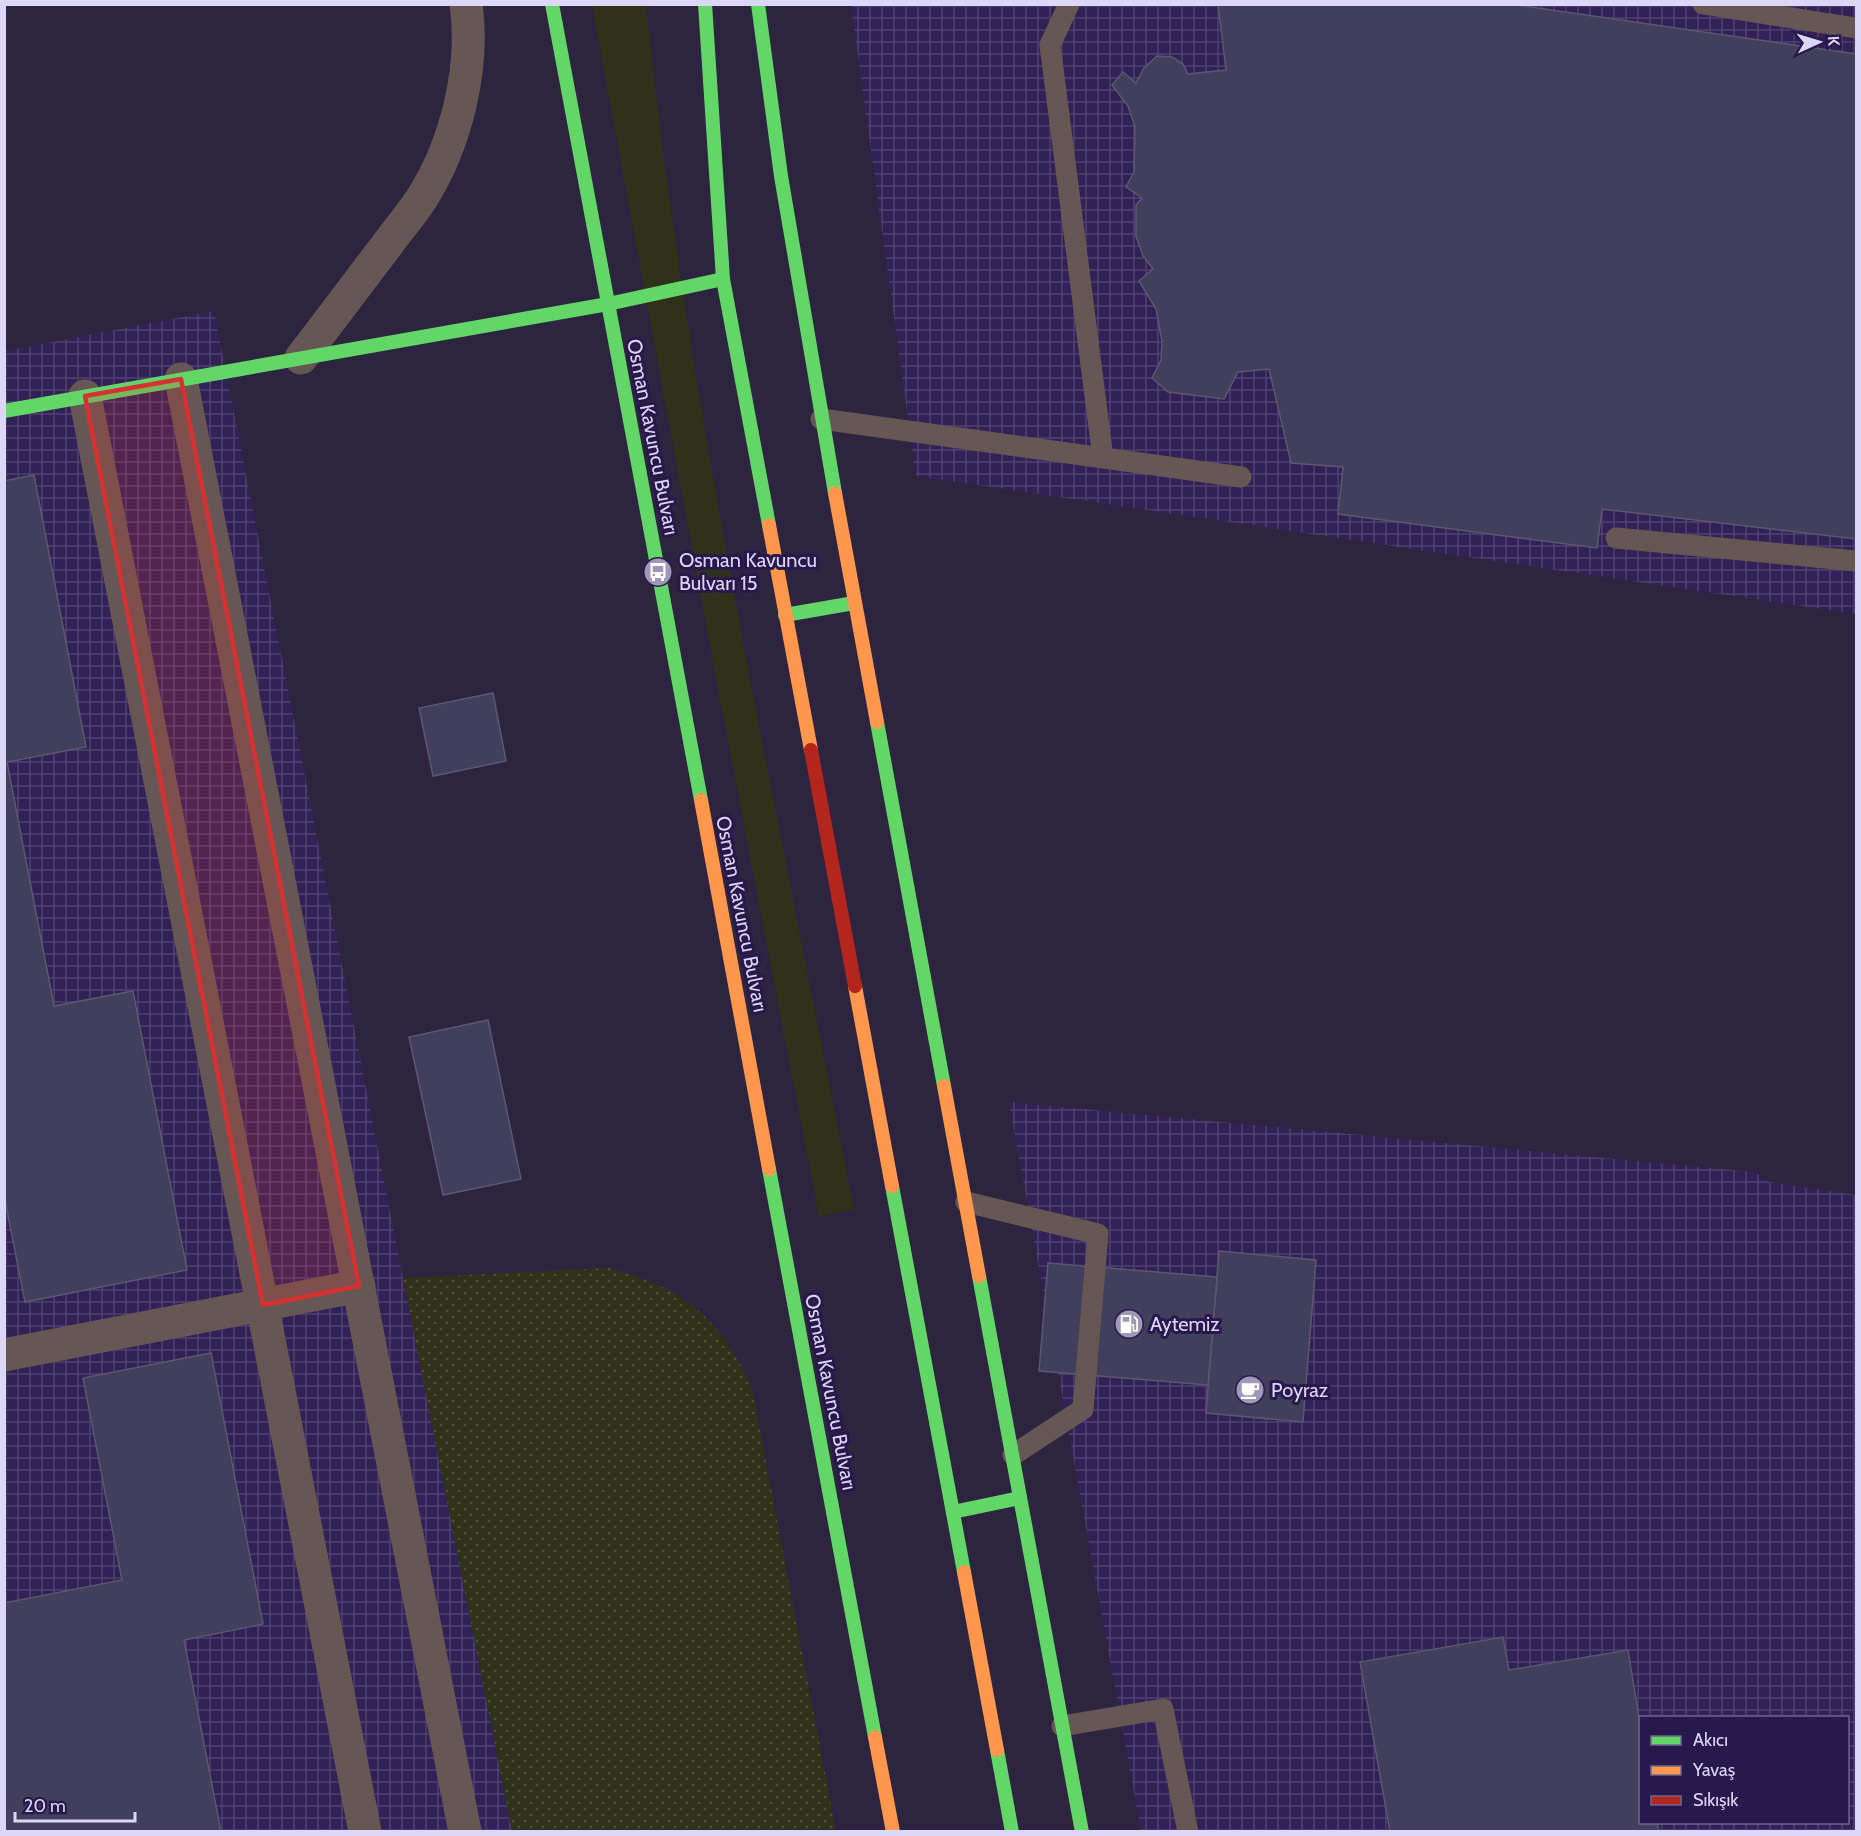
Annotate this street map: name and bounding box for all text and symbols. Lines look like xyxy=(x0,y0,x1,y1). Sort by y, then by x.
north arrow xyxy=(1789,12,1849,72)
text: K xyxy=(1824,35,1843,47)
street label: Osman Kavuncu Bulvarı xyxy=(622,337,684,537)
place label: Osman Kavuncu Bulvarı 15 xyxy=(679,548,817,595)
bus stop icon: Osman Kavuncu Bulvarı 15 xyxy=(642,556,674,588)
street label: Osman Kavuncu Bulvarı xyxy=(711,814,773,1014)
street label: Osman Kavuncu Bulvarı xyxy=(800,1292,862,1492)
fuel station icon: Aytemiz xyxy=(1113,1308,1145,1340)
place label: Aytemiz xyxy=(1150,1312,1220,1336)
cafe icon: Poyraz xyxy=(1234,1374,1266,1406)
place label: Poyraz xyxy=(1271,1378,1328,1402)
legend xyxy=(1639,1716,1849,1824)
text: Akıcı xyxy=(1693,1729,1728,1751)
text: Yavaş xyxy=(1692,1759,1735,1781)
scale bar xyxy=(15,1785,135,1823)
text: Sıkışık xyxy=(1693,1789,1739,1811)
text: 20 m xyxy=(24,1795,66,1817)

